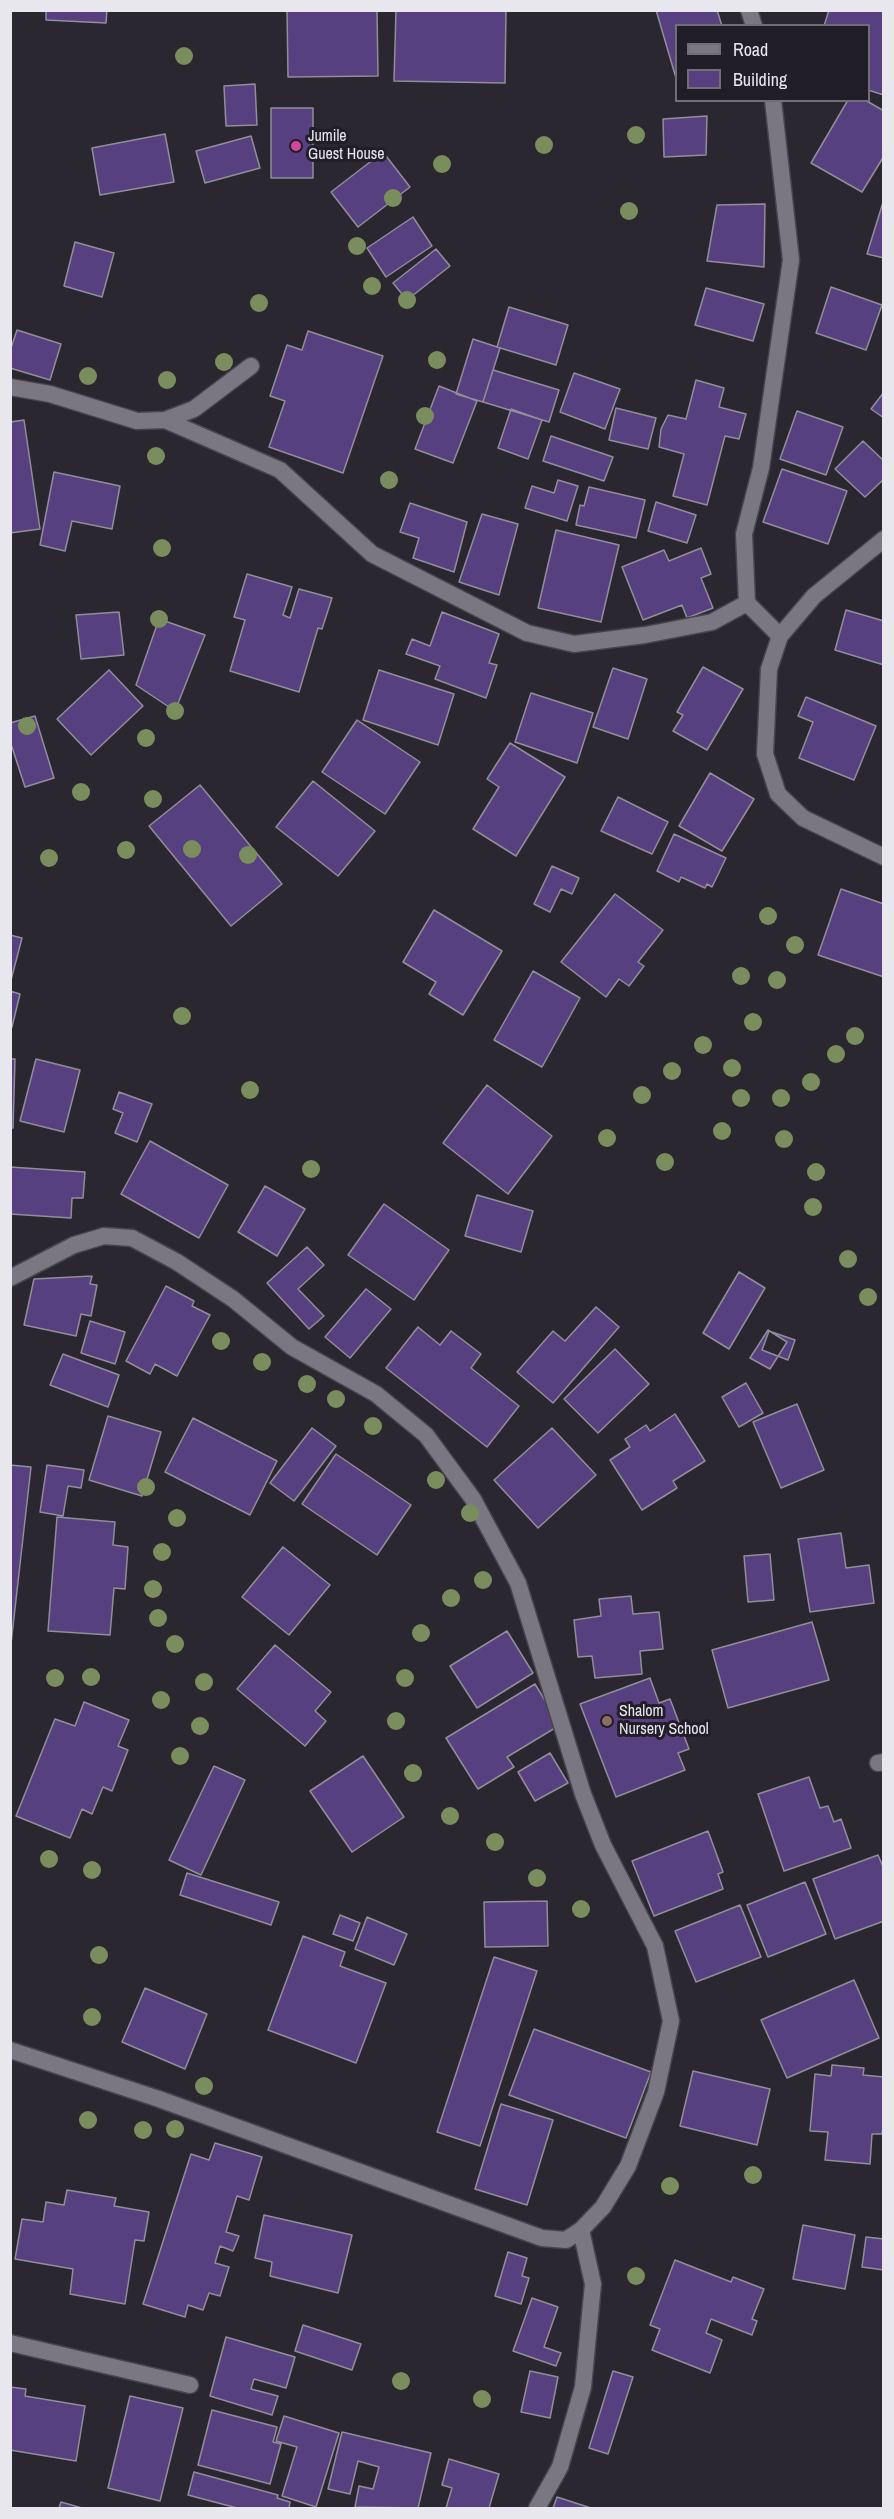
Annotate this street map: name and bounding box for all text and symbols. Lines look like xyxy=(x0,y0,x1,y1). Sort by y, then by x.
legend xyxy=(675,24,870,102)
text: Road xyxy=(733,37,768,62)
text: Building xyxy=(733,67,787,92)
place label: Jumile Guest House xyxy=(308,127,385,165)
marker: Jumile Guest House xyxy=(289,139,303,153)
place label: Shalom Nursery School xyxy=(619,1702,709,1740)
marker: Shalom Nursery School xyxy=(600,1714,614,1728)

